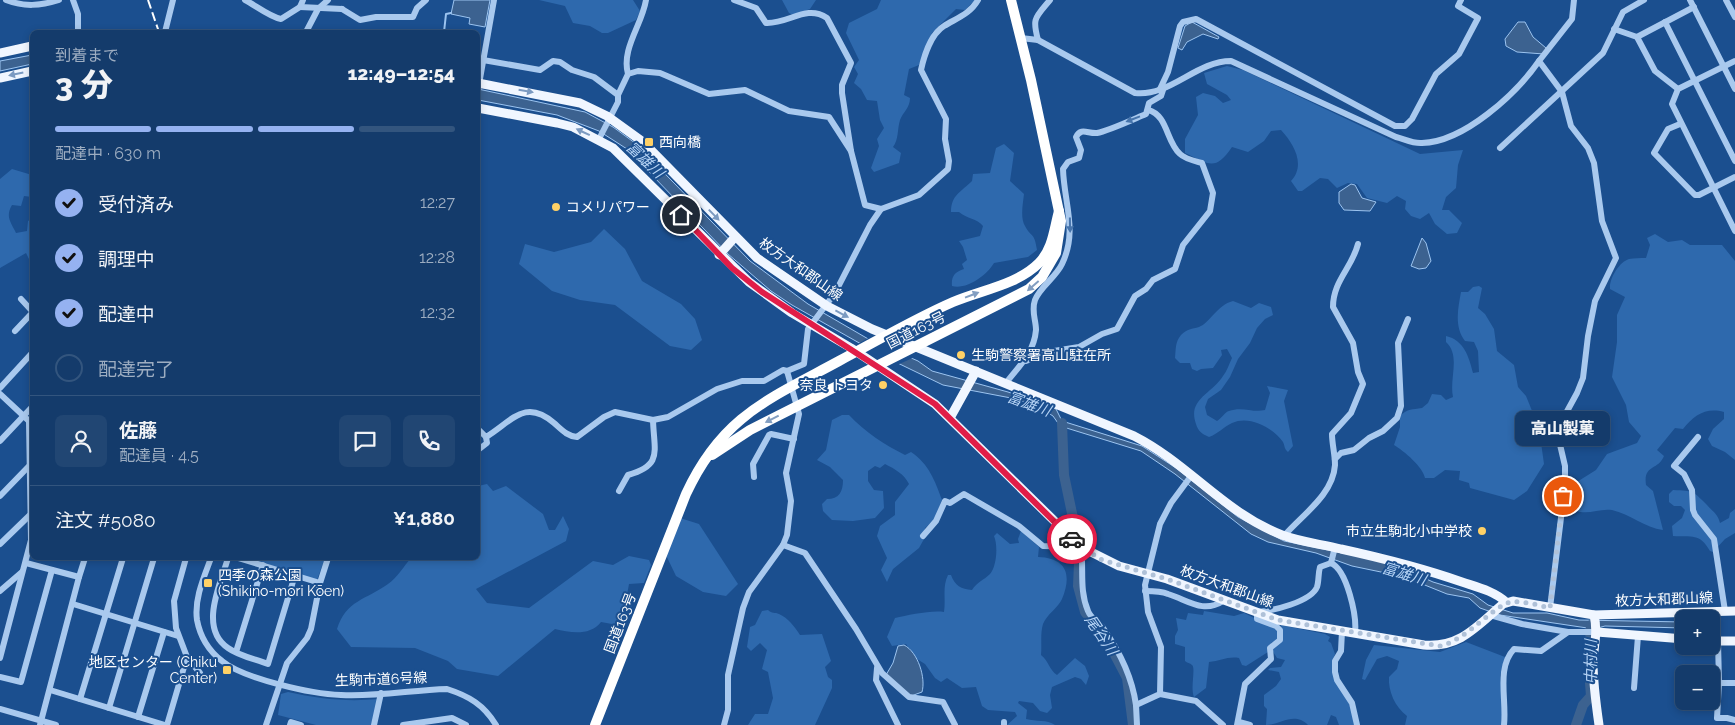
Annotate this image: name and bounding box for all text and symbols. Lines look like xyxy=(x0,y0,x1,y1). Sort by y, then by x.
text: 到着まで xyxy=(55,46,119,65)
text: 12:49–12:54 xyxy=(347,62,455,84)
text: 3 分 xyxy=(55,66,113,103)
one-way arrow xyxy=(9,70,24,78)
one-way arrow xyxy=(518,88,534,96)
one-way arrow xyxy=(1126,115,1140,123)
one-way arrow xyxy=(576,128,590,136)
place label: 西向橋 xyxy=(659,134,701,150)
marker: 西向橋 xyxy=(643,136,655,148)
water label: 富雄川 xyxy=(622,138,669,183)
text: 配達中 · 630 m xyxy=(55,144,161,163)
icon: check xyxy=(55,189,83,217)
text: 受付済み xyxy=(98,193,174,215)
text: 12:27 xyxy=(420,193,455,212)
pin xyxy=(660,194,702,236)
place label: コメリパワー xyxy=(566,199,650,215)
marker: コメリパワー xyxy=(550,201,562,213)
icon: home xyxy=(667,201,695,229)
one-way arrow xyxy=(708,209,720,221)
one-way arrow xyxy=(1066,217,1074,233)
street label: 枚方大和郡山線 xyxy=(756,234,846,304)
icon: check xyxy=(55,244,83,272)
text: 調理中 xyxy=(98,248,155,270)
text: 12:28 xyxy=(419,248,455,267)
one-way arrow xyxy=(1027,280,1039,292)
one-way arrow xyxy=(964,291,979,298)
icon: check xyxy=(55,299,83,327)
text: 配達中 xyxy=(98,303,155,325)
text: 12:32 xyxy=(420,303,455,322)
street label: 国道163号 xyxy=(884,308,948,352)
one-way arrow xyxy=(835,310,850,318)
place label: 生駒警察署高山駐在所 xyxy=(971,347,1111,363)
marker: 生駒警察署高山駐在所 xyxy=(955,349,967,361)
text: 配達完了 xyxy=(98,358,174,380)
place label: 奈良 トヨタ xyxy=(799,377,873,393)
marker: 奈良 トヨタ xyxy=(877,379,889,391)
water label: 富雄川 xyxy=(1005,388,1055,421)
callout: 高山製菓 xyxy=(1516,411,1610,446)
button: person xyxy=(55,415,107,467)
button: chat xyxy=(339,415,391,467)
button: phone xyxy=(403,415,455,467)
one-way arrow xyxy=(765,415,779,423)
text: 佐藤 xyxy=(119,419,157,441)
text: 高山製菓 xyxy=(1530,419,1595,438)
text: 配達員 · 4.5 xyxy=(119,446,199,465)
pin xyxy=(1542,475,1584,517)
icon: bag xyxy=(1549,482,1577,510)
text: ¥1,880 xyxy=(393,507,455,529)
text: 注文 #5080 xyxy=(55,509,156,531)
courier xyxy=(1047,514,1097,564)
place label: 市立生駒北小中学校 xyxy=(1346,523,1472,539)
icon: car xyxy=(1058,525,1086,553)
marker: 市立生駒北小中学校 xyxy=(1476,525,1488,537)
water label: 富雄川 xyxy=(1380,559,1430,590)
street label: 枚方大和郡山線 xyxy=(1178,562,1276,610)
place label: 四季の森公園 (Shikino-mori Kōen) xyxy=(218,567,344,599)
marker: 四季の森公園 (Shikino-mori Kōen) xyxy=(202,577,214,589)
street label: 枚方大和郡山線 xyxy=(1615,589,1713,609)
street label: 国道163号 xyxy=(601,590,639,656)
map controls xyxy=(1675,610,1720,710)
button: + xyxy=(1675,610,1720,655)
water label: 尾谷川 xyxy=(1081,611,1122,660)
water label: 中村川 xyxy=(1582,638,1600,685)
place label: 地区センター (Chiku Center) xyxy=(89,654,217,686)
marker: 地区センター (Chiku Center) xyxy=(221,664,233,676)
button: − xyxy=(1675,665,1720,710)
street label: 生駒市道6号線 xyxy=(335,669,427,689)

